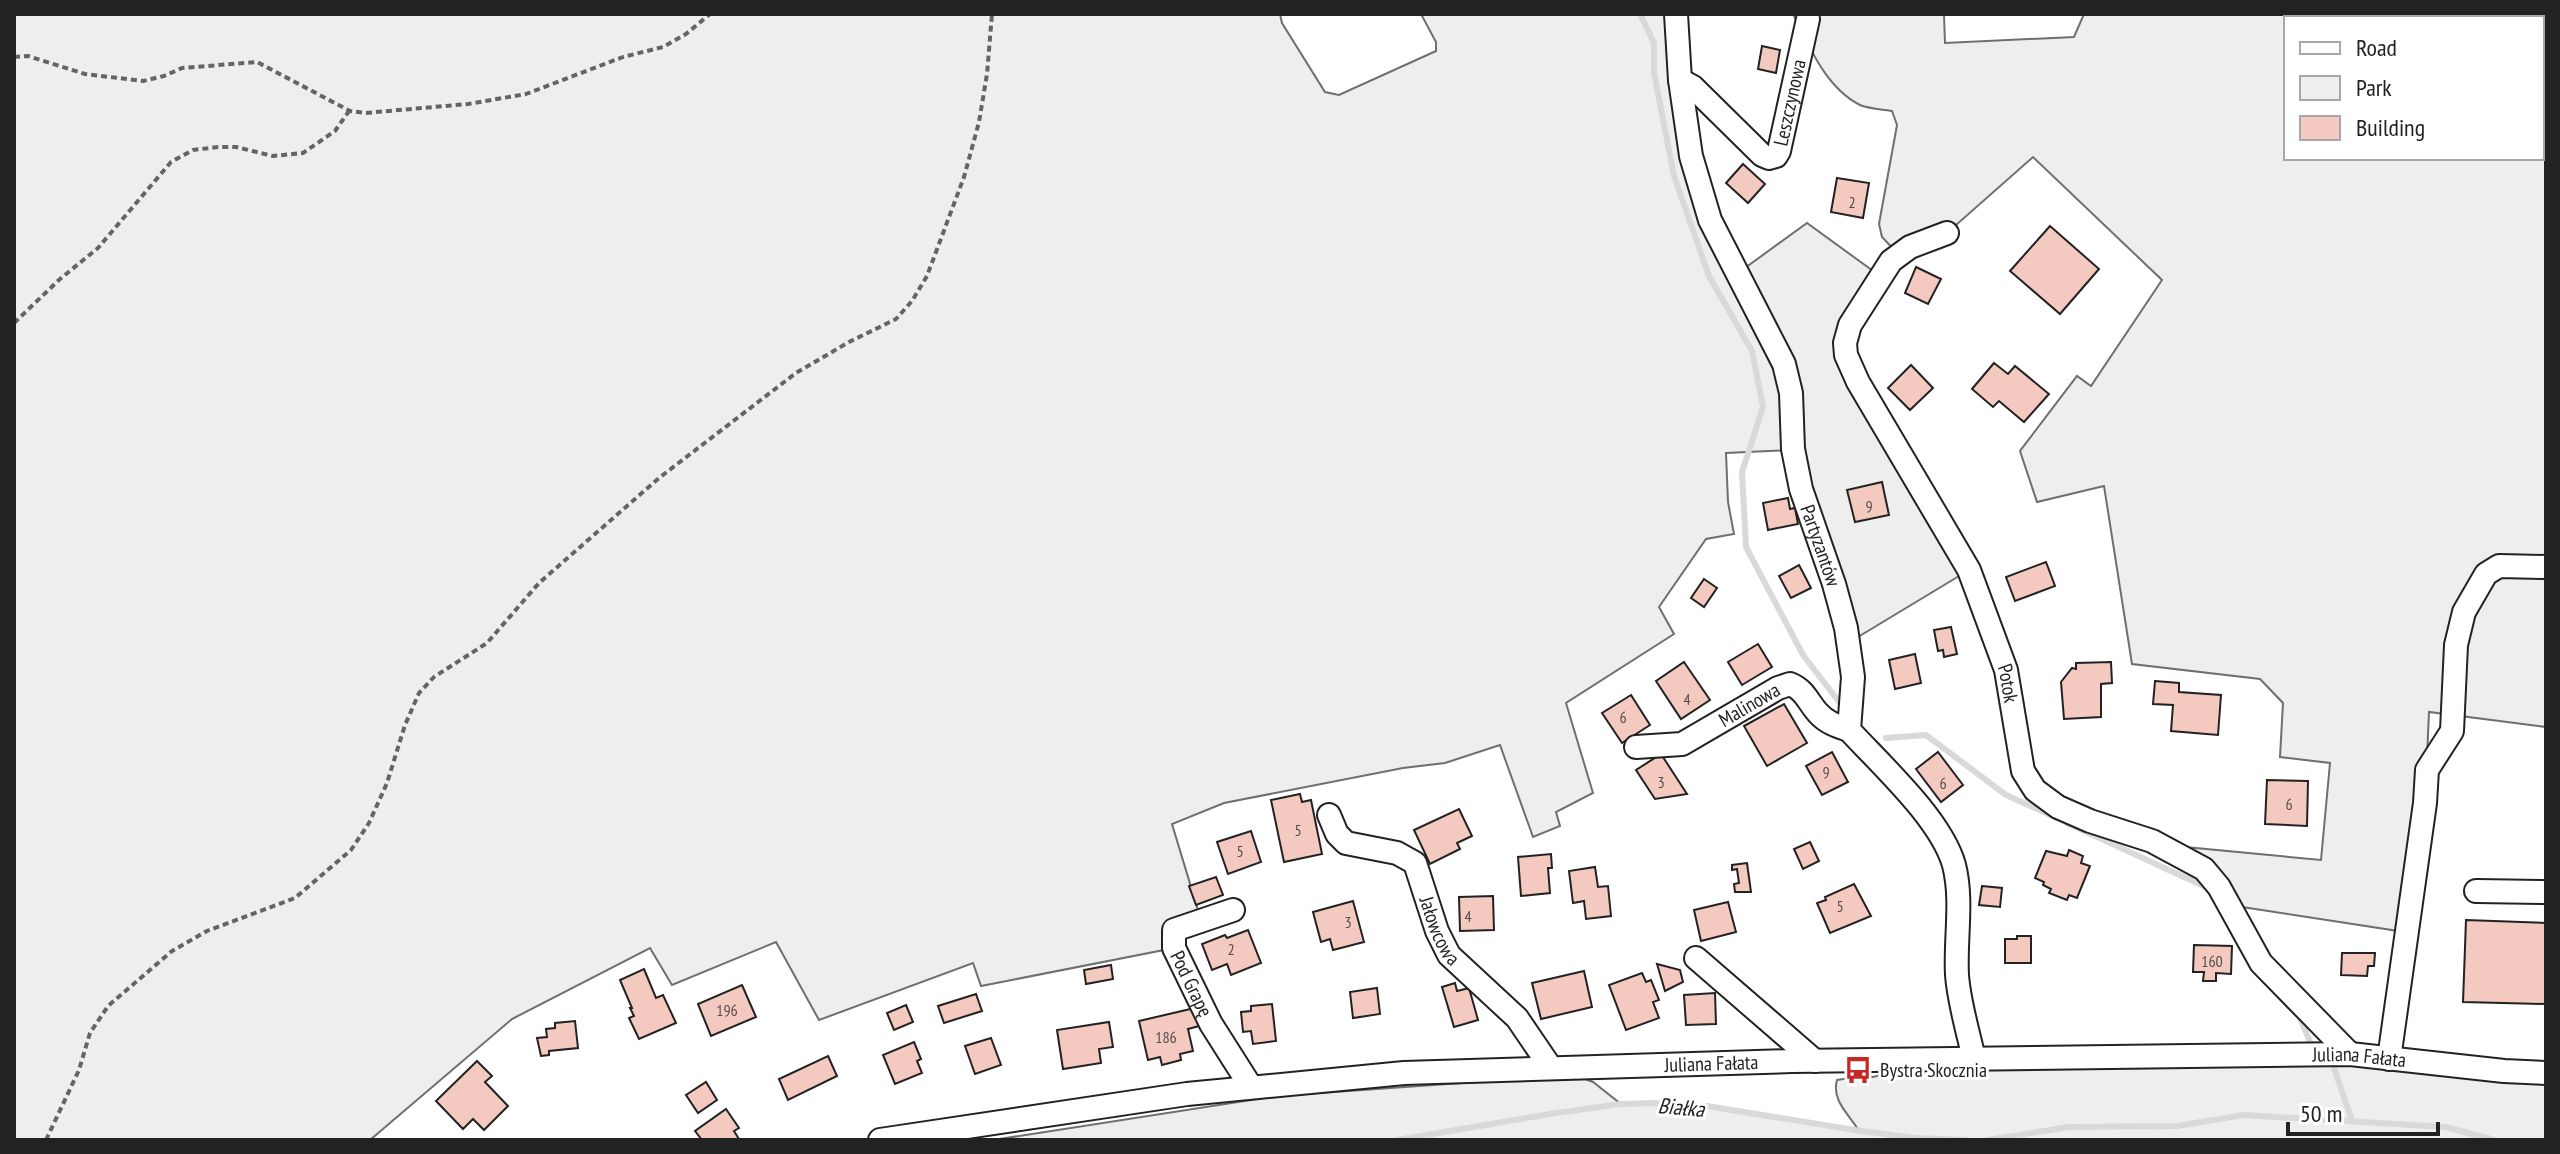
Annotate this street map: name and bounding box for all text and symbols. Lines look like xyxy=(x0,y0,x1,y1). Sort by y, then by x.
legend xyxy=(2284,16,2544,160)
text: Road xyxy=(2356,32,2397,63)
street label: Leszczynowa xyxy=(1768,57,1812,148)
text: Park xyxy=(2356,72,2392,103)
text: Building xyxy=(2356,112,2425,143)
house number: 2 xyxy=(1848,192,1856,212)
house number: 9 xyxy=(1865,496,1873,516)
street label: Partyzantów xyxy=(1794,501,1847,590)
street label: Potok xyxy=(1992,660,2024,705)
street label: Malinowa xyxy=(1714,677,1785,733)
house number: 4 xyxy=(1683,689,1691,709)
house number: 6 xyxy=(1619,707,1627,727)
house number: 9 xyxy=(1822,762,1830,782)
house number: 3 xyxy=(1657,772,1665,792)
house number: 6 xyxy=(1939,773,1947,793)
house number: 6 xyxy=(2285,794,2293,814)
house number: 5 xyxy=(1294,820,1302,840)
house number: 5 xyxy=(1236,841,1244,861)
street label: Jałowcowa xyxy=(1413,892,1465,971)
house number: 5 xyxy=(1836,896,1844,916)
house number: 4 xyxy=(1464,906,1472,926)
house number: 3 xyxy=(1344,912,1352,932)
house number: 2 xyxy=(1227,939,1235,959)
street label: Pod Grapę xyxy=(1164,946,1218,1021)
house number: 160 xyxy=(2201,951,2223,971)
house number: 196 xyxy=(716,1000,738,1020)
house number: 186 xyxy=(1155,1027,1177,1047)
street label: Juliana Fałata xyxy=(2311,1041,2407,1073)
street label: Juliana Fałata xyxy=(1663,1049,1759,1078)
bus stop icon: Bystra Skocznia xyxy=(1843,1055,1873,1085)
place label: Bystra Skocznia xyxy=(1880,1057,1987,1083)
scale bar xyxy=(2288,1086,2438,1136)
water label: Białka xyxy=(1657,1091,1707,1123)
text: 50 m xyxy=(2300,1098,2342,1129)

